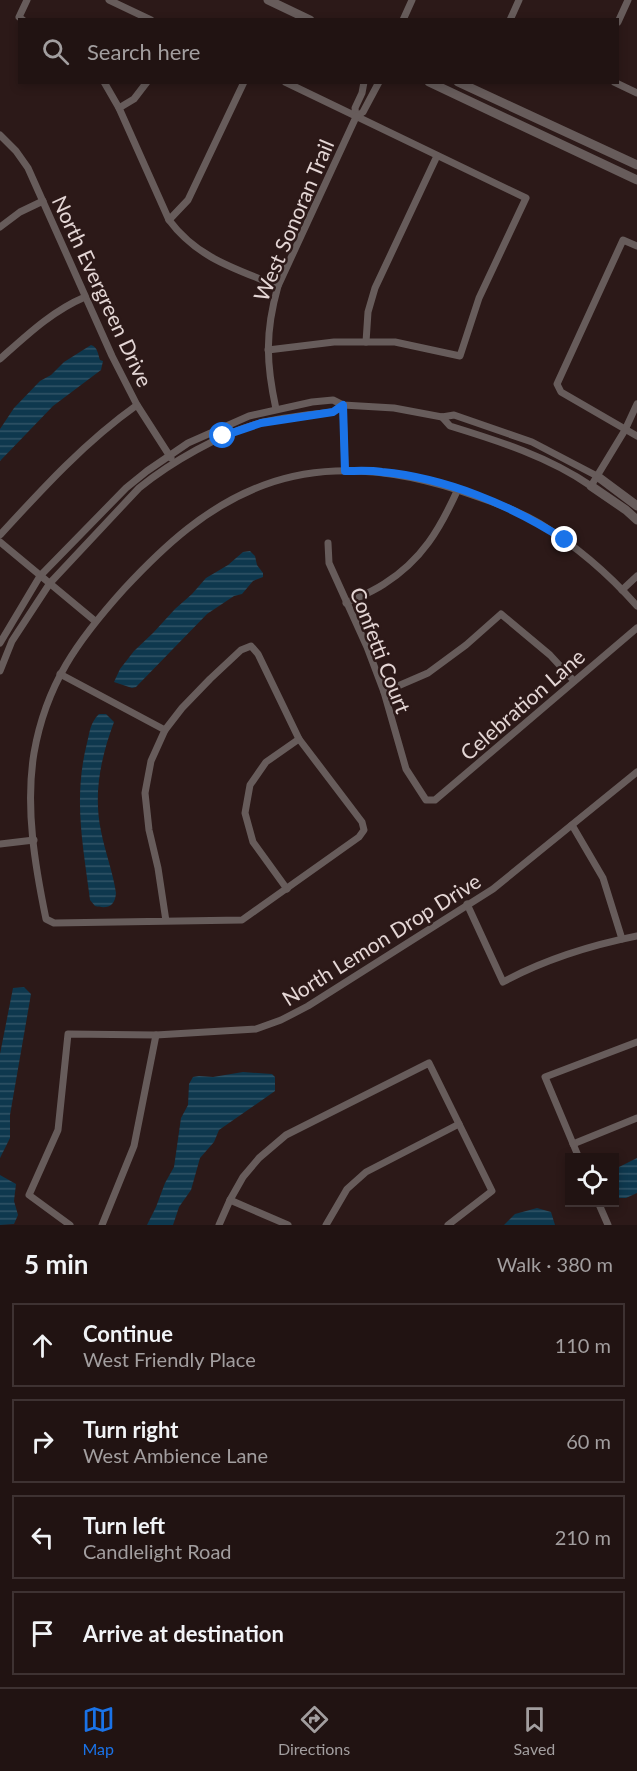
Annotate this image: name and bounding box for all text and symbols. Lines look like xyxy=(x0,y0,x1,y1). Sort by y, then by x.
search box xyxy=(18,18,619,84)
icon: search xyxy=(39,35,72,68)
text: Search here xyxy=(87,38,200,65)
street label: West Sonoran Trail xyxy=(248,136,338,304)
street label: North Evergreen Drive xyxy=(48,191,158,391)
route start xyxy=(209,422,235,448)
route end xyxy=(551,526,577,552)
street label: Confetti Court xyxy=(346,584,417,717)
street label: Celebration Lane xyxy=(455,643,589,765)
street label: North Lemon Drop Drive xyxy=(277,868,485,1010)
map controls xyxy=(565,1153,619,1207)
button: locate xyxy=(565,1153,619,1207)
text: 5 min xyxy=(24,1248,88,1280)
text: Walk · 380 m xyxy=(497,1252,613,1276)
text: Continue xyxy=(83,1320,173,1347)
icon: ahead xyxy=(26,1329,59,1362)
text: 110 m xyxy=(555,1333,611,1357)
text: West Friendly Place xyxy=(83,1347,256,1371)
text: Turn right xyxy=(83,1416,178,1443)
icon: right xyxy=(26,1425,59,1458)
text: 60 m xyxy=(566,1429,611,1453)
text: West Ambience Lane xyxy=(83,1443,268,1467)
text: Turn left xyxy=(83,1512,165,1539)
icon: left xyxy=(26,1521,59,1554)
text: 210 m xyxy=(555,1525,611,1549)
text: Candlelight Road xyxy=(83,1539,232,1563)
icon: arrive xyxy=(26,1617,59,1650)
text: Arrive at destination xyxy=(83,1620,284,1647)
tab: Map xyxy=(82,1703,115,1758)
tab: Directions xyxy=(278,1703,350,1758)
tab: Saved xyxy=(514,1703,555,1758)

